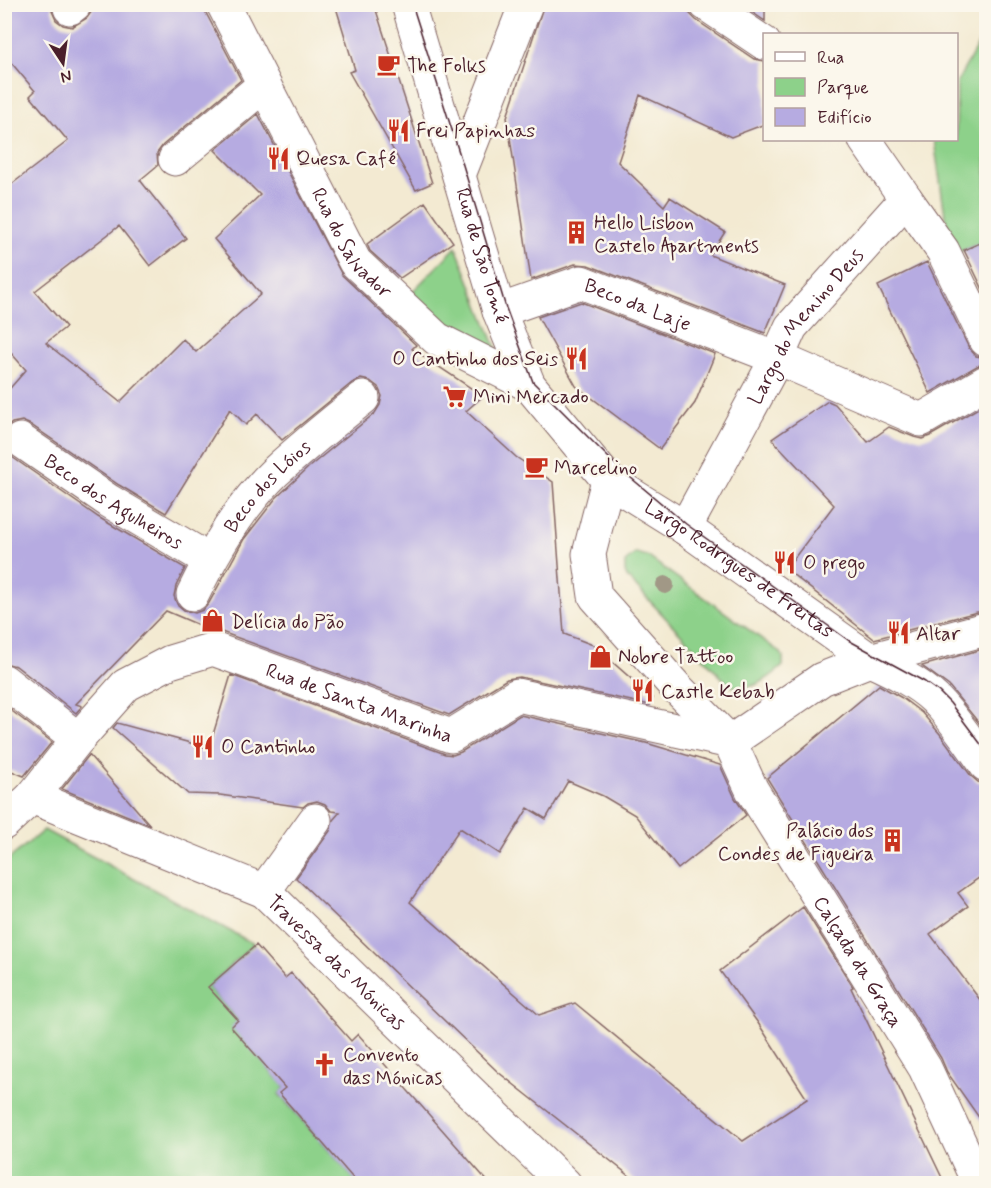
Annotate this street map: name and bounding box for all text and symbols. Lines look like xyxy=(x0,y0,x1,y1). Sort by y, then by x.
north arrow xyxy=(33,33,93,93)
legend xyxy=(763,33,958,141)
text: Rua xyxy=(817,46,844,70)
cafe icon: The Folks xyxy=(376,52,402,78)
place label: The Folks xyxy=(407,53,486,80)
text: N xyxy=(58,65,74,88)
text: Parque xyxy=(817,76,869,100)
text: Edifício xyxy=(817,106,872,130)
restaurant icon: Frei Papinhas xyxy=(385,117,411,143)
place label: Frei Papinhas xyxy=(416,118,535,145)
restaurant icon: Quesa Café xyxy=(265,145,291,171)
place label: Quesa Café xyxy=(296,146,396,173)
street label: Rua do Salvador xyxy=(304,183,398,305)
street label: Rua de São Tomé xyxy=(448,185,515,328)
place label: Hello Lisbon Castelo Apartments xyxy=(594,210,759,261)
building icon: Hello Lisbon Castelo Apartments xyxy=(563,220,589,246)
street label: Largo do Menino Deus xyxy=(742,243,870,410)
street label: Beco da Laje xyxy=(580,273,695,338)
restaurant icon: O Cantinho dos Seis xyxy=(563,345,589,371)
place label: O Cantinho dos Seis xyxy=(392,346,558,373)
supermarket icon: Mini Mercado xyxy=(442,383,468,409)
place label: Mini Mercado xyxy=(473,384,589,411)
street label: Beco dos Lóios xyxy=(218,434,317,538)
street label: Beco dos Agulheiros xyxy=(38,448,188,557)
cafe icon: Marcelino xyxy=(523,454,549,480)
place label: Marcelino xyxy=(554,455,637,482)
street label: Largo Rodrigues de Freitas xyxy=(639,494,839,645)
restaurant icon: O prego xyxy=(772,549,798,575)
place label: O prego xyxy=(803,550,865,578)
shop icon: Delícia do Pão xyxy=(200,608,226,634)
place label: Delícia do Pão xyxy=(231,609,344,636)
restaurant icon: Altar xyxy=(885,620,911,646)
place label: Altar xyxy=(916,621,961,648)
shop icon: Nobre Tattoo xyxy=(587,643,613,669)
place label: Nobre Tattoo xyxy=(618,644,733,671)
street label: Rua de Santa Marinha xyxy=(262,657,456,750)
restaurant icon: Castle Kebab xyxy=(630,678,656,704)
place label: Castle Kebab xyxy=(661,679,775,706)
restaurant icon: O Cantinho xyxy=(190,733,216,759)
place label: O Cantinho xyxy=(221,734,315,761)
place label: Palácio dos Condes de Figueira xyxy=(718,818,874,868)
building icon: Palácio dos Condes de Figueira xyxy=(879,828,905,854)
street label: Travessa das Mónicas xyxy=(260,889,411,1037)
street label: Calçada da Graça xyxy=(806,891,909,1033)
place label: Convento das Mónicas xyxy=(343,1042,443,1092)
church icon: Convento das Mónicas xyxy=(312,1052,338,1078)

